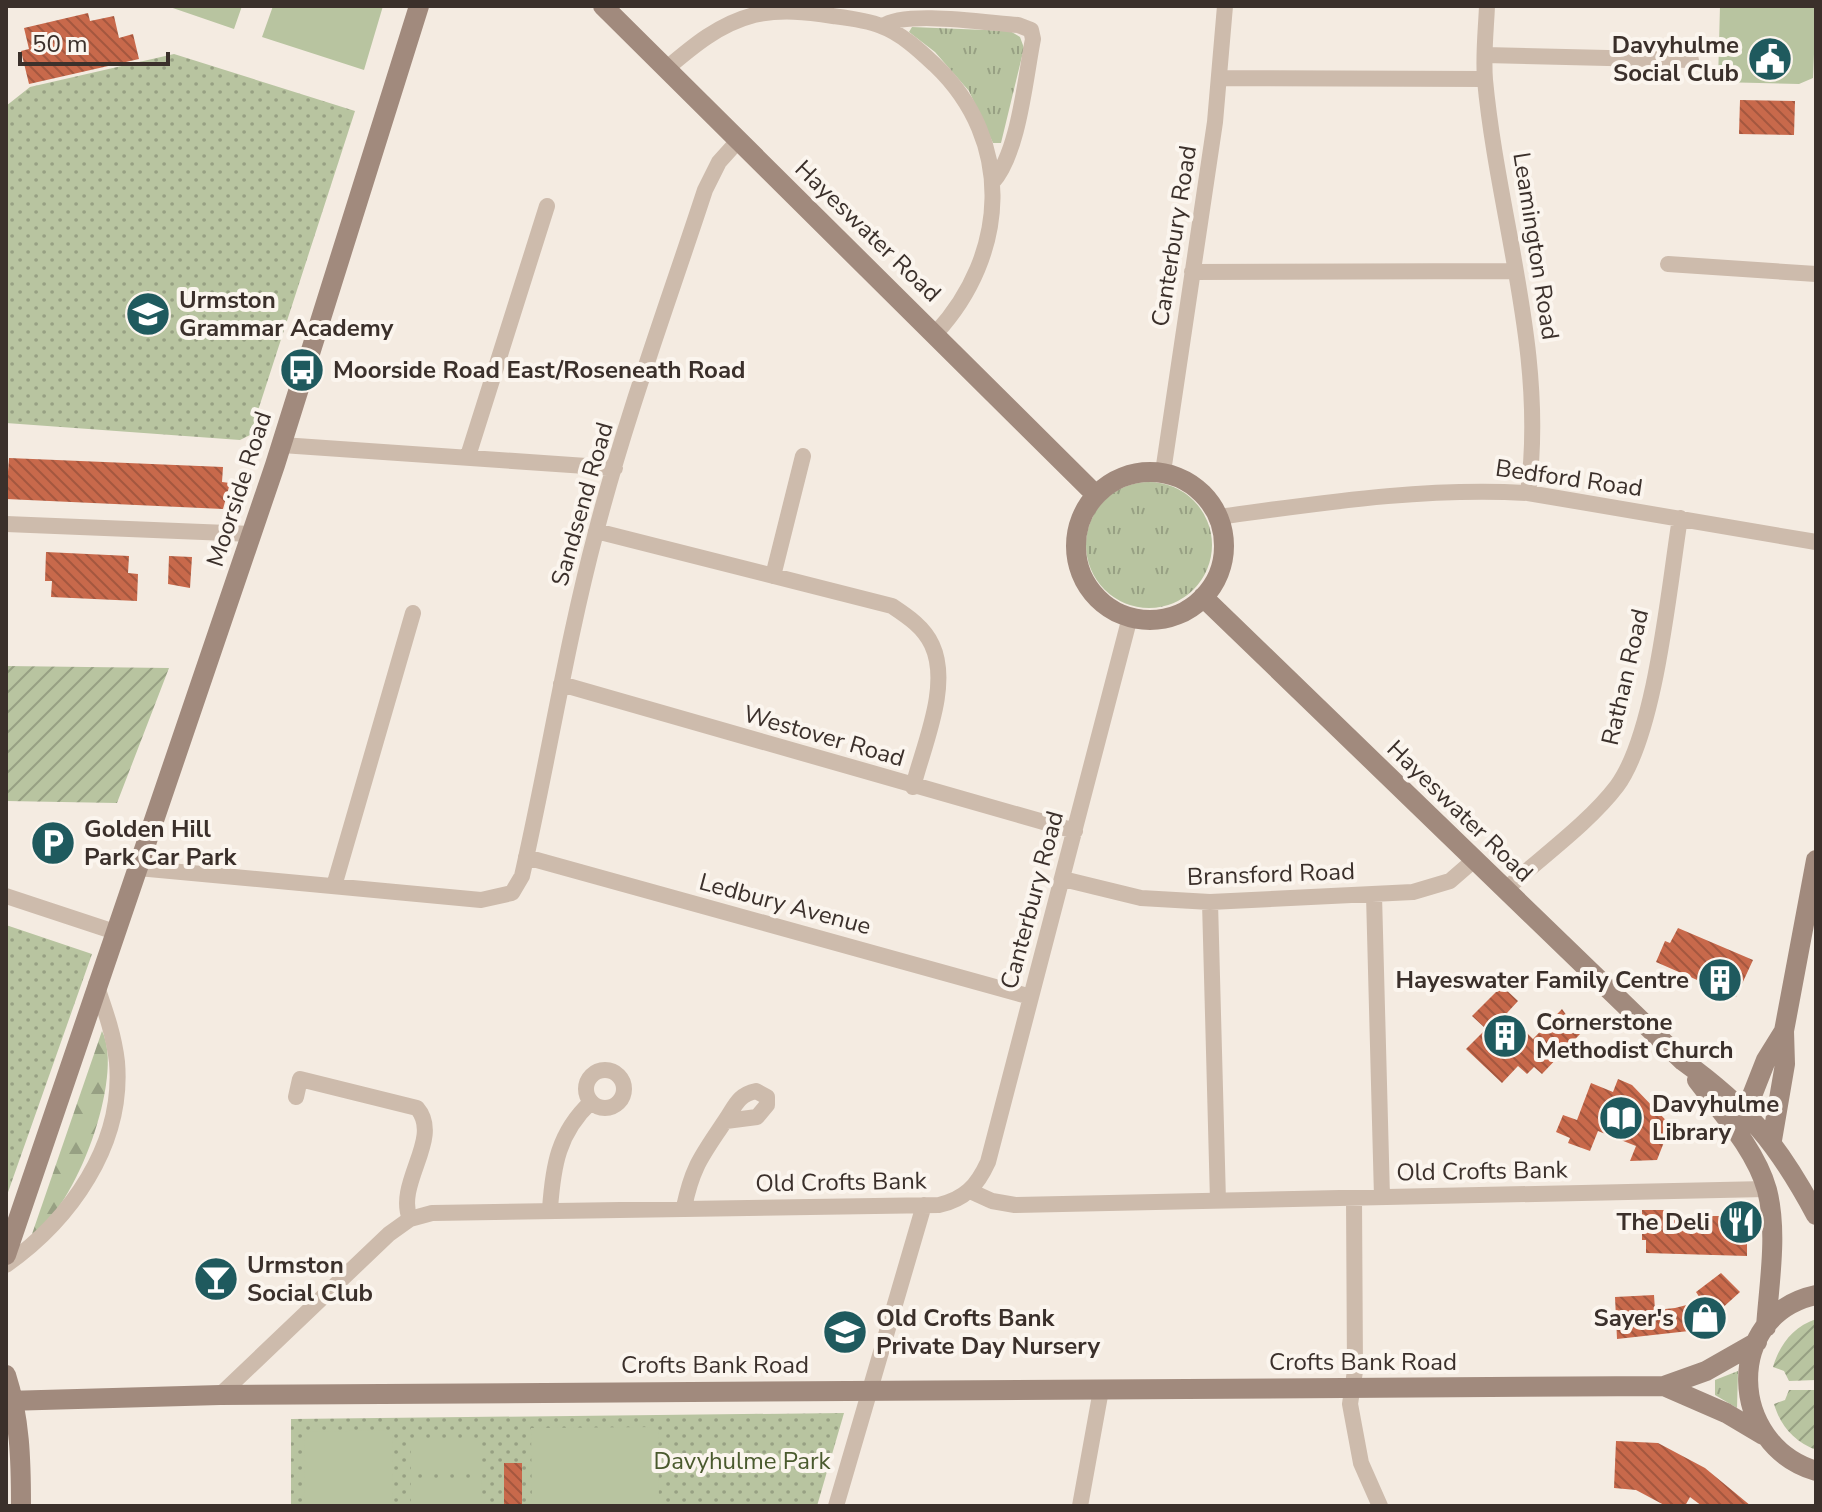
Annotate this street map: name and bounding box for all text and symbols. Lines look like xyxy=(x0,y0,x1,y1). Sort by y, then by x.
scale bar xyxy=(20,16,168,66)
text: 50 m xyxy=(32,28,88,60)
place label: Davyhulme Social Club xyxy=(1612,29,1739,89)
public building icon: Davyhulme Social Club xyxy=(1746,35,1794,83)
street label: Canterbury Road xyxy=(1144,143,1204,329)
street label: Leamington Road xyxy=(1505,150,1567,342)
street label: Hayeswater Road xyxy=(788,153,948,309)
place label: Urmston Grammar Academy xyxy=(179,284,394,344)
school or university icon: Urmston Grammar Academy xyxy=(124,290,172,338)
bus stop icon: Moorside Road East/Roseneath Road xyxy=(278,346,326,394)
place label: Moorside Road East/Roseneath Road xyxy=(333,354,745,386)
street label: Moorside Road xyxy=(199,407,279,571)
street label: Sandsend Road xyxy=(543,418,621,590)
street label: Bedford Road xyxy=(1493,452,1645,504)
street label: Rathan Road xyxy=(1594,606,1656,748)
street label: Westover Road xyxy=(740,698,908,774)
street label: Hayeswater Road xyxy=(1380,733,1540,889)
street label: Canterbury Road xyxy=(993,808,1071,992)
place label: Golden Hill Park Car Park xyxy=(84,813,237,873)
parking icon: Golden Hill Park Car Park xyxy=(29,819,77,867)
street label: Bransford Road xyxy=(1186,855,1356,893)
street label: Ledbury Avenue xyxy=(696,866,874,942)
building icon: Hayeswater Family Centre xyxy=(1696,956,1744,1004)
place label: Hayeswater Family Centre xyxy=(1396,964,1689,996)
place label: Cornerstone Methodist Church xyxy=(1536,1006,1734,1066)
building icon: Cornerstone Methodist Church xyxy=(1481,1012,1529,1060)
place label: Davyhulme Library xyxy=(1652,1088,1779,1148)
library icon: Davyhulme Library xyxy=(1597,1094,1645,1142)
street label: Old Crofts Bank xyxy=(1396,1153,1569,1188)
street label: Old Crofts Bank xyxy=(755,1164,928,1199)
restaurant icon: The Deli xyxy=(1717,1198,1765,1246)
place label: The Deli xyxy=(1616,1206,1710,1238)
place label: Urmston Social Club xyxy=(247,1249,373,1309)
bar icon: Urmston Social Club xyxy=(192,1255,240,1303)
shop icon: Sayer's xyxy=(1681,1294,1729,1342)
place label: Old Crofts Bank Private Day Nursery xyxy=(876,1302,1100,1362)
place label: Sayer's xyxy=(1594,1302,1674,1334)
school or university icon: Old Crofts Bank Private Day Nursery xyxy=(821,1308,869,1356)
street label: Crofts Bank Road xyxy=(1269,1346,1457,1378)
street label: Crofts Bank Road xyxy=(621,1349,809,1381)
park label: Davyhulme Park xyxy=(653,1445,832,1477)

